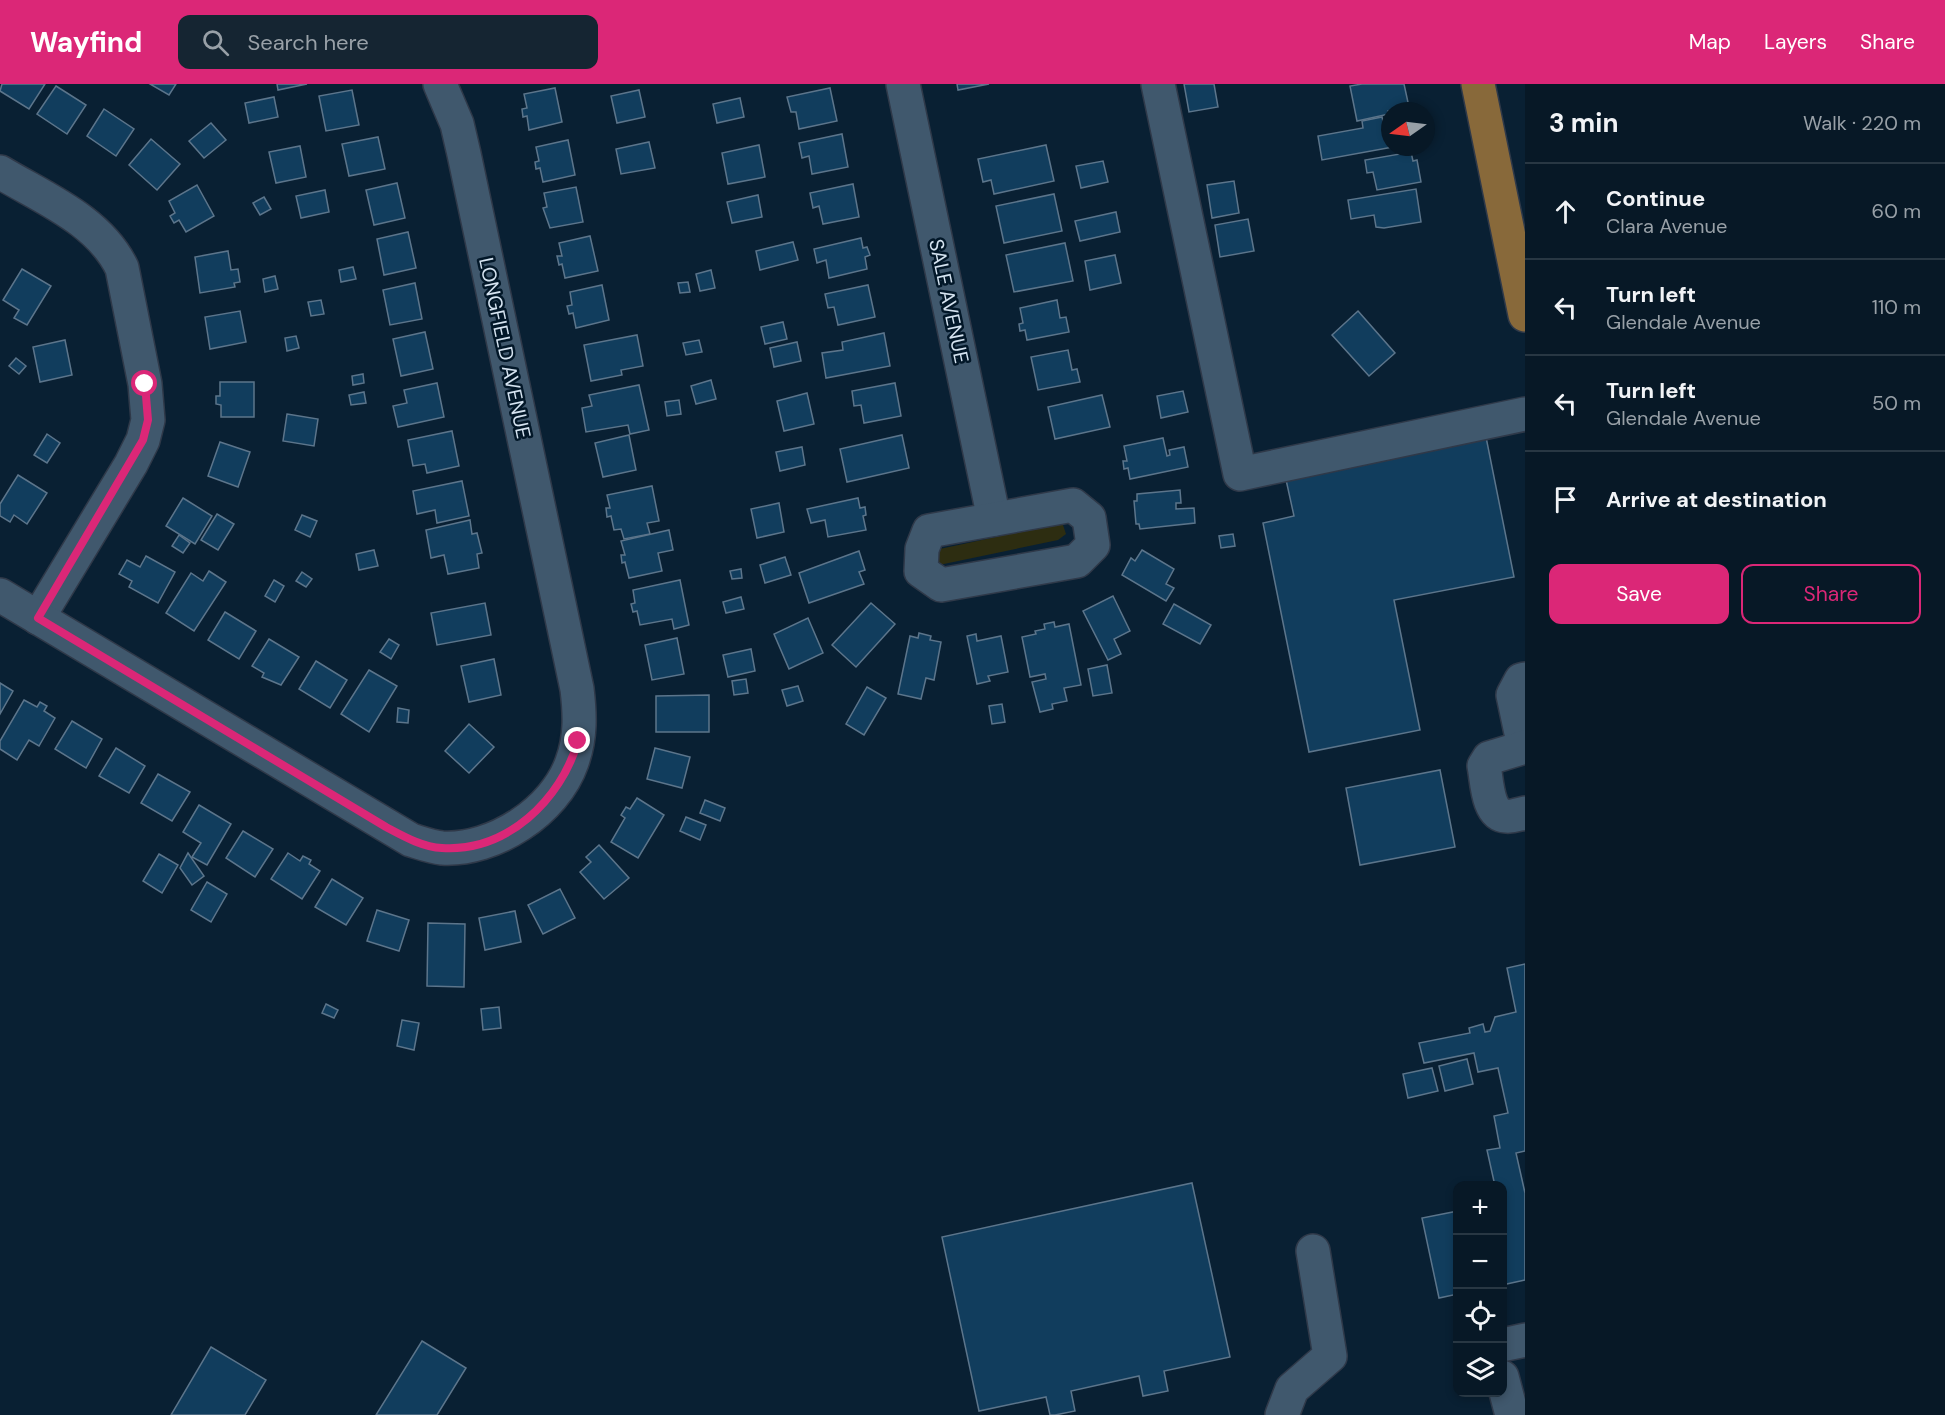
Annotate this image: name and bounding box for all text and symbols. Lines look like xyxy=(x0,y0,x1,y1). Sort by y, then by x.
search box xyxy=(178,15,598,69)
text: Wayfind xyxy=(30,24,142,61)
icon: search xyxy=(199,26,232,59)
text: Search here xyxy=(247,28,369,57)
text: Map xyxy=(1689,28,1731,56)
text: Layers xyxy=(1764,28,1827,56)
text: Share xyxy=(1860,28,1915,56)
north arrow xyxy=(1381,102,1435,156)
text: 3 min xyxy=(1549,106,1618,140)
text: Walk · 220 m xyxy=(1803,110,1921,136)
text: Continue xyxy=(1606,184,1705,213)
icon: ahead xyxy=(1549,195,1582,228)
text: 60 m xyxy=(1872,198,1921,224)
text: Clara Avenue xyxy=(1606,213,1727,239)
street label: SALE AVENUE xyxy=(923,237,975,365)
street label: LONGFIELD AVENUE xyxy=(473,255,537,441)
text: Turn left xyxy=(1606,280,1696,309)
icon: left xyxy=(1549,291,1582,324)
text: 110 m xyxy=(1872,294,1921,320)
text: Glendale Avenue xyxy=(1606,309,1761,335)
route start xyxy=(131,370,157,396)
text: Turn left xyxy=(1606,376,1696,405)
icon: left xyxy=(1549,387,1582,420)
text: 50 m xyxy=(1872,390,1921,416)
text: Glendale Avenue xyxy=(1606,405,1761,431)
icon: arrive xyxy=(1549,483,1582,516)
text: Arrive at destination xyxy=(1606,485,1827,514)
button: Save xyxy=(1549,564,1729,624)
button: Share xyxy=(1741,564,1921,624)
route end xyxy=(564,727,590,753)
map controls xyxy=(1453,1181,1507,1397)
button: + xyxy=(1453,1181,1507,1235)
button: − xyxy=(1453,1235,1507,1289)
button: locate xyxy=(1453,1289,1507,1343)
button: layers xyxy=(1453,1343,1507,1397)

